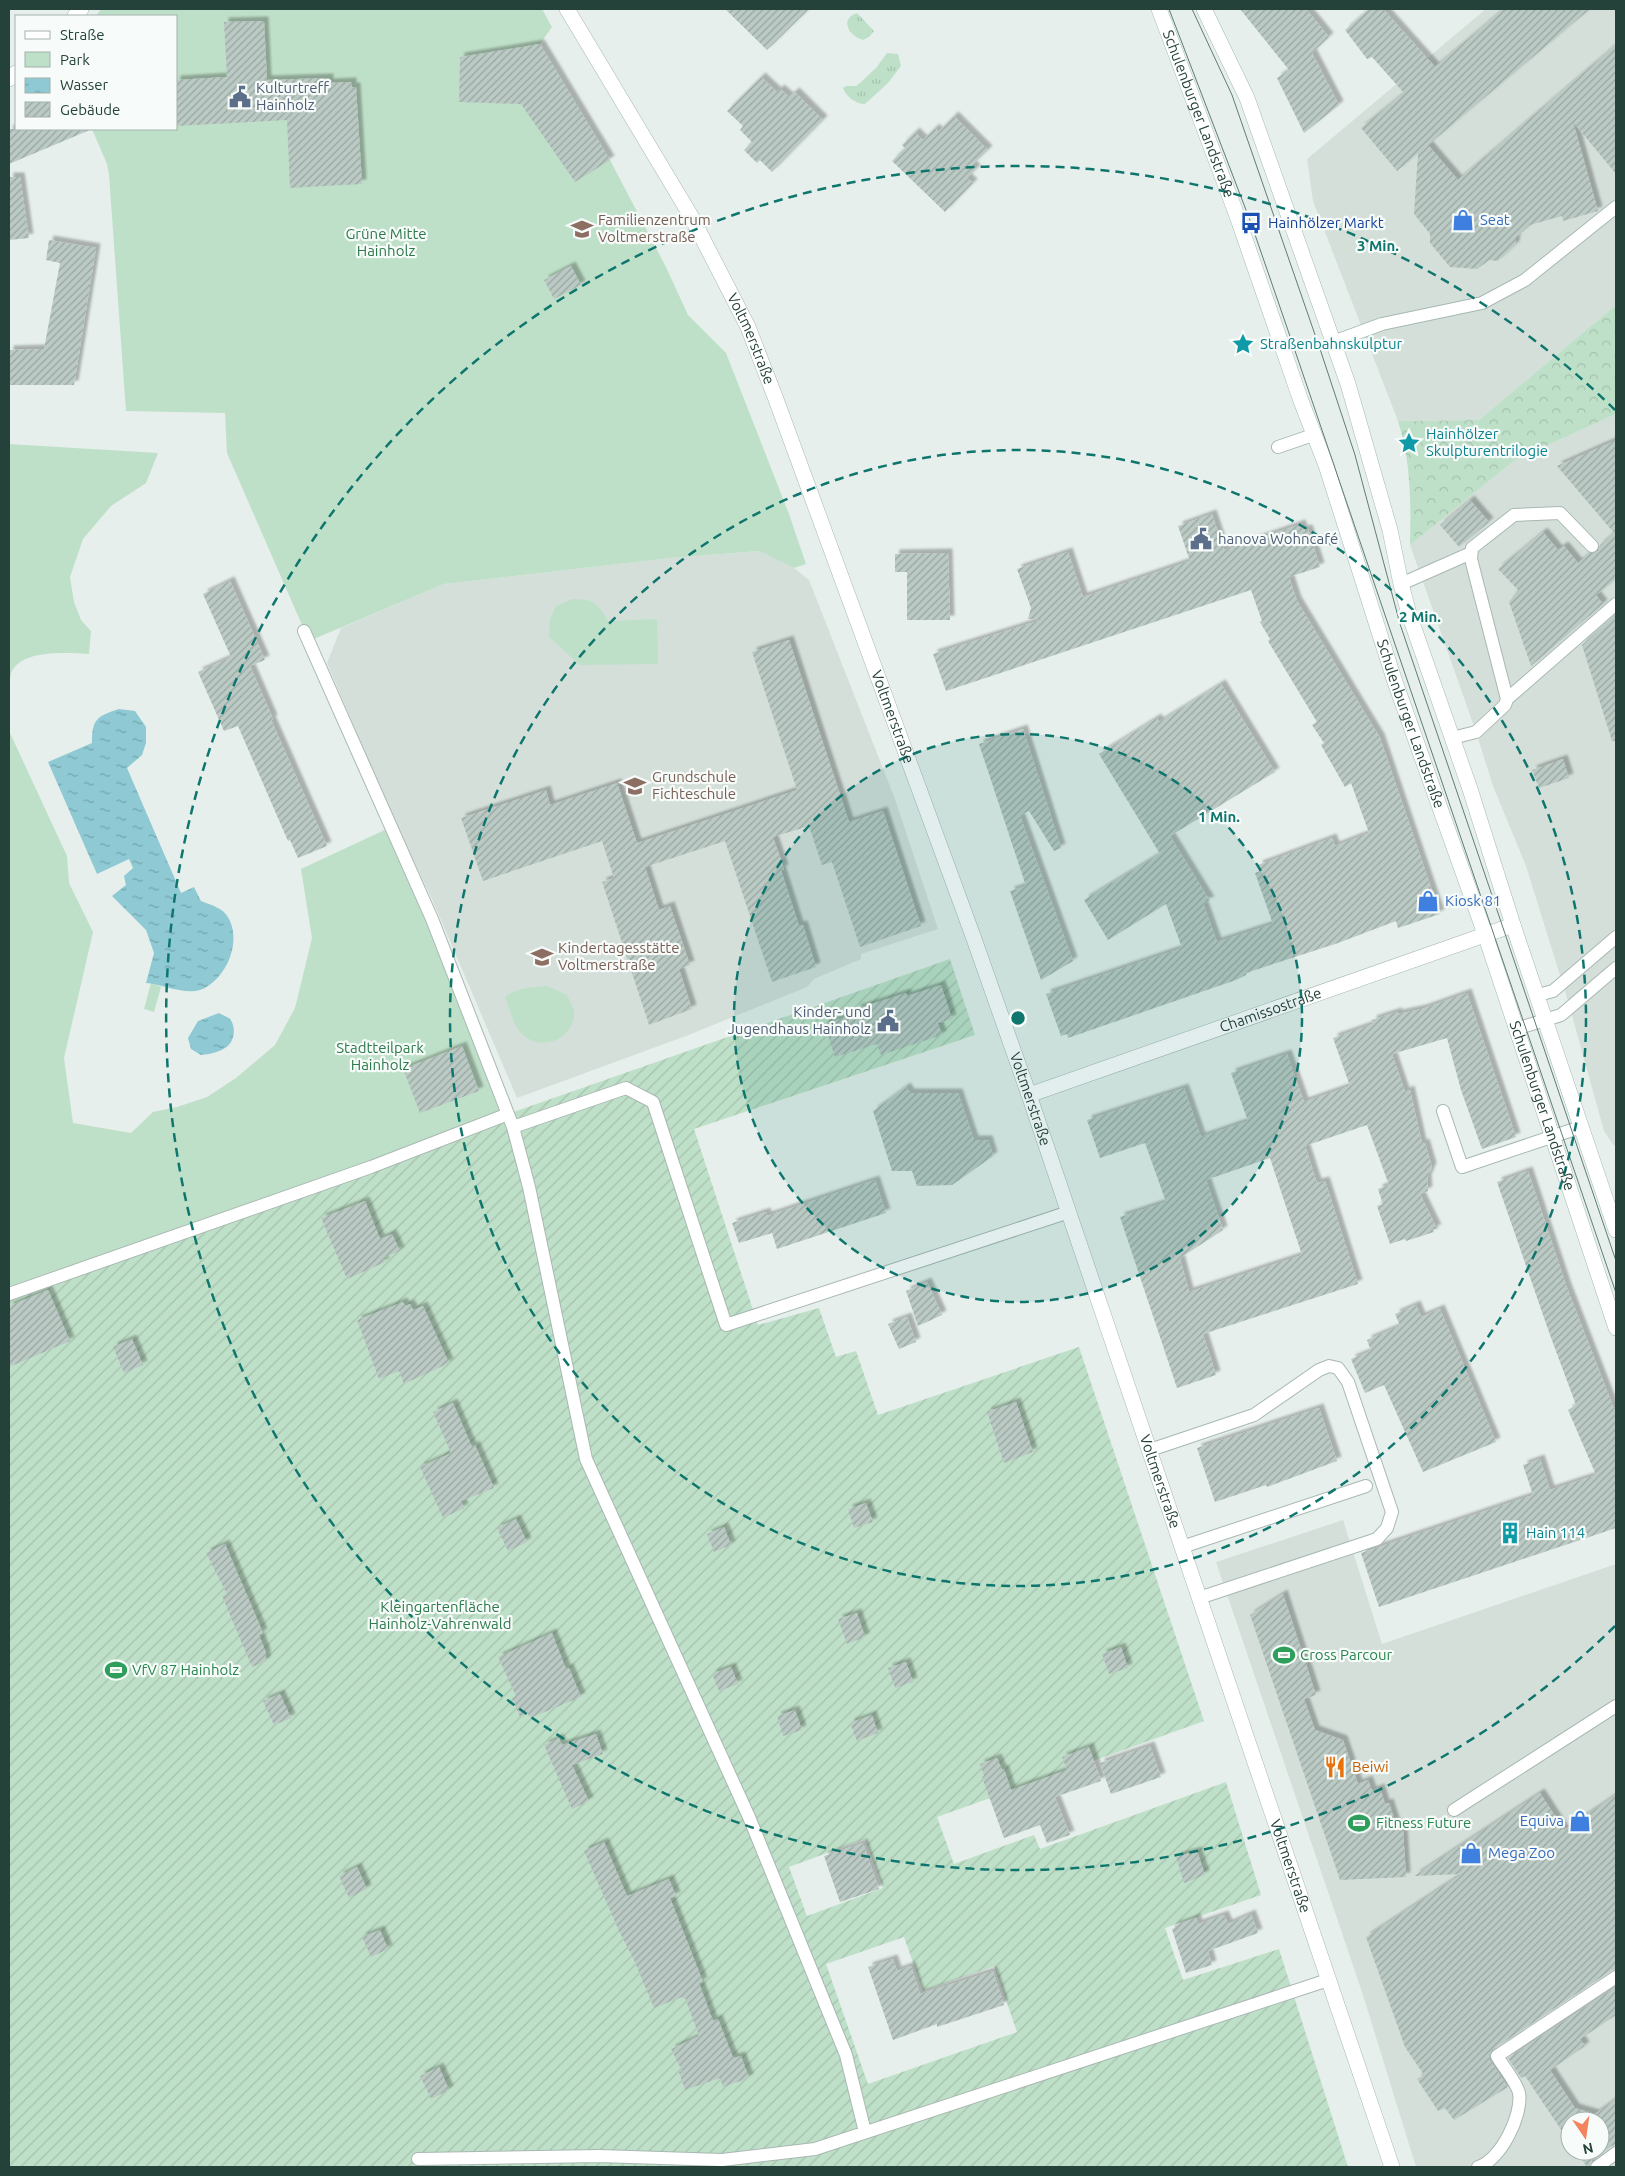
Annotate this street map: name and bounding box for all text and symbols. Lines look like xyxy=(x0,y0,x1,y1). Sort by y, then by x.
legend xyxy=(15,15,178,130)
text: Straße xyxy=(60,26,104,43)
street label: Schulenburger Landstraße xyxy=(1160,27,1238,200)
text: Park xyxy=(60,51,90,68)
text: Wasser xyxy=(60,76,109,93)
place label: Kulturtreff Hainholz xyxy=(256,79,330,113)
public building icon: Kulturtreff Hainholz xyxy=(227,84,253,110)
text: Gebäude xyxy=(60,101,120,118)
shop icon: Seat xyxy=(1450,207,1476,233)
bus stop icon: Hainhölzer Markt xyxy=(1238,210,1264,236)
place label: Familienzentrum Voltmerstraße xyxy=(598,211,711,245)
place label: Seat xyxy=(1480,211,1510,228)
place label: Hainhölzer Markt xyxy=(1268,214,1384,231)
school or university icon: Familienzentrum Voltmerstraße xyxy=(569,216,595,242)
park label: Grüne Mitte Hainholz xyxy=(345,225,427,259)
text: 3 Min. xyxy=(1357,237,1399,254)
street label: Voltmerstraße xyxy=(724,290,778,387)
place icon: Straßenbahnskulptur xyxy=(1230,331,1256,357)
place label: Straßenbahnskulptur xyxy=(1260,335,1402,352)
place label: Hainhölzer Skulpturentrilogie xyxy=(1426,425,1548,459)
place icon: Hainhölzer Skulpturentrilogie xyxy=(1396,430,1422,456)
public building icon: hanova Wohncafé xyxy=(1188,526,1214,552)
place label: hanova Wohncafé xyxy=(1218,530,1338,547)
text: 2 Min. xyxy=(1399,608,1441,625)
street label: Schulenburger Landstraße xyxy=(1374,637,1448,810)
street label: Voltmerstraße xyxy=(868,668,918,766)
place label: Grundschule Fichteschule xyxy=(652,768,736,802)
school or university icon: Grundschule Fichteschule xyxy=(622,773,648,799)
text: 1 Min. xyxy=(1198,808,1240,825)
shop icon: Kiosk 81 xyxy=(1415,888,1441,914)
place label: Kiosk 81 xyxy=(1445,892,1501,909)
place label: Kindertagesstätte Voltmerstraße xyxy=(558,939,680,973)
school or university icon: Kindertagesstätte Voltmerstraße xyxy=(529,944,555,970)
street label: Chamissostraße xyxy=(1217,984,1324,1035)
place label: Kinder- und Jugendhaus Hainholz xyxy=(727,1003,871,1037)
public building icon: Kinder- und Jugendhaus Hainholz xyxy=(875,1008,901,1034)
centre of rings xyxy=(1009,1009,1027,1027)
street label: Schulenburger Landstraße xyxy=(1506,1019,1579,1193)
park label: Stadtteilpark Hainholz xyxy=(336,1039,424,1073)
street label: Voltmerstraße xyxy=(1007,1050,1055,1148)
street label: Voltmerstraße xyxy=(1137,1432,1184,1530)
building icon: Hain 114 xyxy=(1497,1520,1523,1546)
place label: Hain 114 xyxy=(1526,1524,1585,1541)
park label: Kleingartenfläche Hainholz-Vahrenwald xyxy=(369,1598,511,1632)
sports icon: Cross Parcour xyxy=(1271,1642,1297,1668)
place label: Cross Parcour xyxy=(1300,1646,1393,1663)
sports icon: VfV 87 Hainholz xyxy=(103,1657,129,1683)
place label: VfV 87 Hainholz xyxy=(132,1661,239,1678)
restaurant icon: Beiwi xyxy=(1322,1754,1348,1780)
place label: Beiwi xyxy=(1352,1758,1389,1775)
shop icon: Equiva xyxy=(1567,1808,1593,1834)
sports icon: Fitness Future xyxy=(1346,1810,1372,1836)
place label: Equiva xyxy=(1520,1812,1564,1829)
place label: Fitness Future xyxy=(1376,1814,1471,1831)
street label: Voltmerstraße xyxy=(1267,1817,1314,1915)
shop icon: Mega Zoo xyxy=(1458,1840,1484,1866)
place label: Mega Zoo xyxy=(1488,1844,1555,1861)
north arrow xyxy=(1560,2111,1610,2161)
text: N xyxy=(1581,2140,1595,2158)

